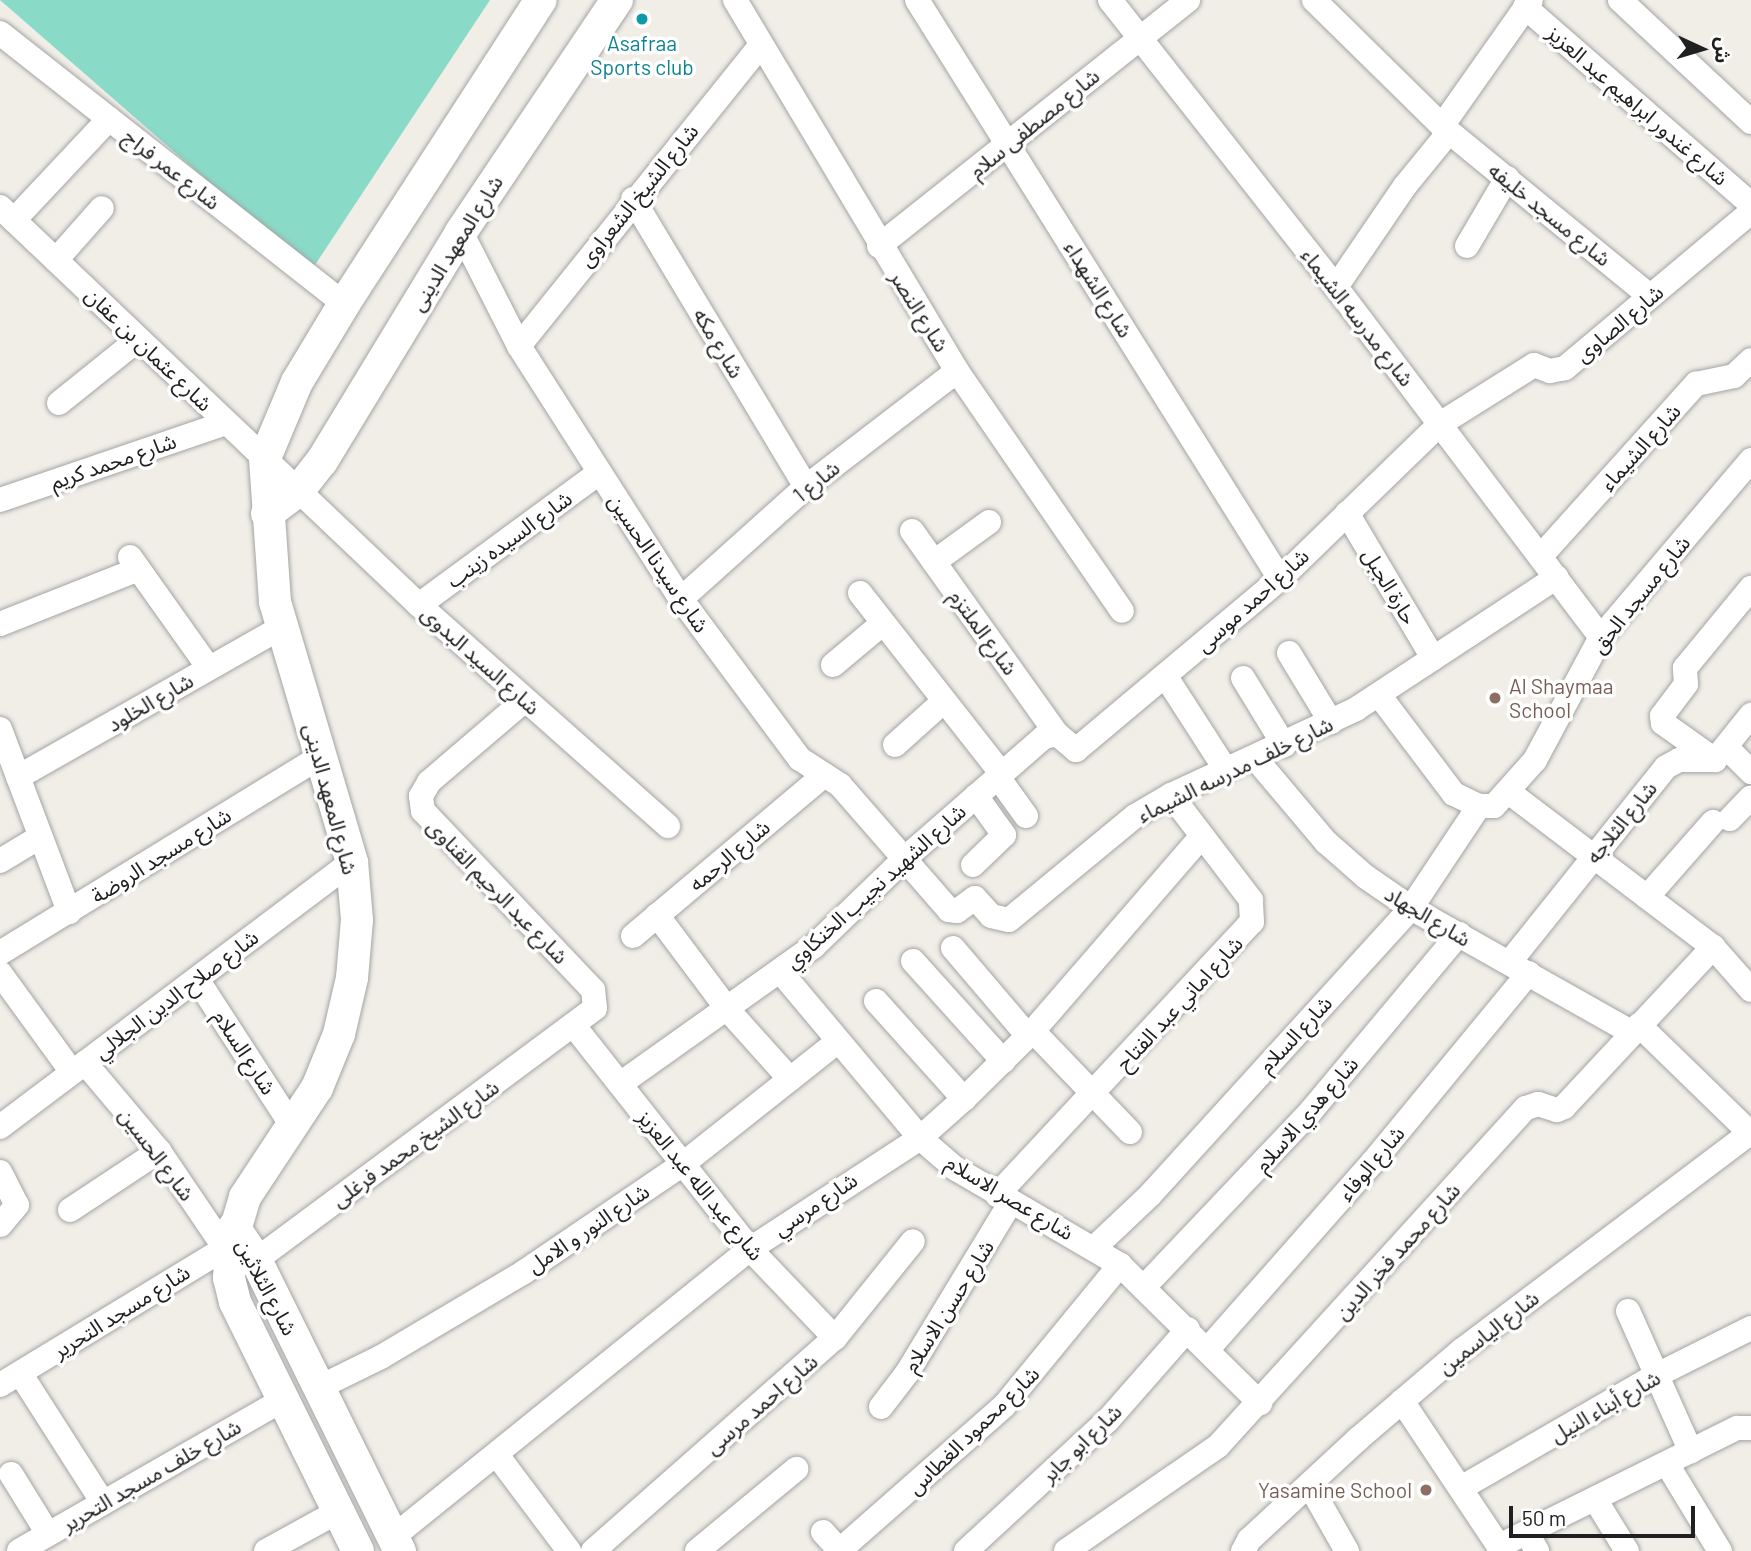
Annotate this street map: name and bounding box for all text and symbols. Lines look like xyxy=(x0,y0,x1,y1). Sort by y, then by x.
marker: Asafraa Sports club xyxy=(634,11,650,27)
north arrow xyxy=(1667,14,1737,84)
street label: شارع غندور ابراهيم عبد العزيز xyxy=(1542,20,1734,190)
place label: Asafraa Sports club xyxy=(590,30,694,80)
street label: شارع مصطفى سلام xyxy=(964,63,1104,183)
street label: شارع الشيخ الشعراوى xyxy=(573,118,703,272)
street label: شارع عمر فراج xyxy=(119,123,225,215)
street label: شارع مسجد خليفه xyxy=(1484,157,1616,271)
street label: شارع المعهد الدينى xyxy=(404,170,508,316)
street label: شارع الشهداء xyxy=(1059,236,1139,342)
street label: شارع مدرسه الشيماء xyxy=(1296,243,1420,391)
street label: شارع النصر xyxy=(885,266,955,356)
street label: شارع الصاوى xyxy=(1570,279,1668,367)
street label: شارع عثمان بن عفان xyxy=(80,282,218,416)
street label: شارع مكه xyxy=(688,303,750,383)
street label: شارع الشيماء xyxy=(1594,398,1686,496)
street label: شارع محمد كريم xyxy=(47,428,179,494)
street label: شارع 1 xyxy=(788,455,844,507)
street label: شارع السيده زينب xyxy=(441,485,577,593)
street label: شارع سيدنا الحسين xyxy=(603,489,715,637)
street label: شارع مسجد الحق xyxy=(1585,530,1695,658)
street label: شارع احمد موسى xyxy=(1190,543,1314,657)
street label: حارة الجبل xyxy=(1357,543,1423,629)
street label: شارع الملتزم xyxy=(945,584,1023,680)
street label: شارع السيد البدوى xyxy=(417,600,545,720)
street label: شارع الخلود xyxy=(102,667,198,737)
place label: Al Shaymaa School xyxy=(1509,673,1613,723)
marker: Al Shaymaa School xyxy=(1487,690,1503,706)
street label: شارع خلف مدرسه الشيماء xyxy=(1133,711,1337,827)
street label: شارع المعهد الدينى xyxy=(299,721,363,877)
street label: شارع الثلاجه xyxy=(1580,776,1662,868)
street label: شارع الشهيد نجيب الخنكاوي xyxy=(779,798,971,974)
street label: شارع مسجد الروضة xyxy=(86,802,236,908)
street label: شارع عبد الرحيم القناوى xyxy=(422,813,574,969)
street label: شارع الرحمه xyxy=(683,814,775,896)
street label: شارع الجهاد xyxy=(1380,881,1476,951)
street label: شارع صلاح الدين الجلالي xyxy=(89,924,263,1064)
street label: شارع اماني عبد الفتاح xyxy=(1110,931,1248,1075)
street label: شارع السلام xyxy=(1253,990,1337,1078)
street label: شارع السلام xyxy=(208,1005,282,1099)
street label: شارع هدي الاسلام xyxy=(1249,1051,1363,1177)
street label: شارع الشيخ محمد فرغلى xyxy=(326,1074,504,1212)
street label: شارع الحسين xyxy=(114,1103,200,1205)
street label: شارع عبد الله عبد العزيز xyxy=(633,1105,769,1265)
street label: شارع الوفاء xyxy=(1333,1121,1409,1205)
street label: شارع عصر الاسلام xyxy=(942,1149,1078,1245)
street label: شارع مرسي xyxy=(768,1167,862,1241)
street label: شارع محمد فخر الدين xyxy=(1329,1177,1465,1325)
street label: شارع النور و الامل xyxy=(522,1178,654,1278)
street label: شارع الثلاثين xyxy=(231,1235,303,1339)
street label: شارع حسن الاسلام xyxy=(897,1235,999,1377)
street label: شارع مسجد التحرير xyxy=(48,1259,194,1363)
street label: شارع الياسمين xyxy=(1432,1285,1544,1379)
street label: شارع احمد مرسى xyxy=(700,1348,822,1460)
street label: شارع محمود الغطاس xyxy=(902,1361,1044,1499)
street label: شارع أبناء النيل xyxy=(1546,1364,1664,1448)
street label: شارع ابو جابر xyxy=(1035,1398,1127,1488)
street label: شارع خلف مسجد التحرير xyxy=(57,1413,245,1537)
place label: Yasamine School xyxy=(1258,1477,1412,1503)
marker: Yasamine School xyxy=(1418,1482,1434,1498)
scale bar xyxy=(1513,1492,1698,1536)
text: 50 m xyxy=(1522,1505,1566,1530)

